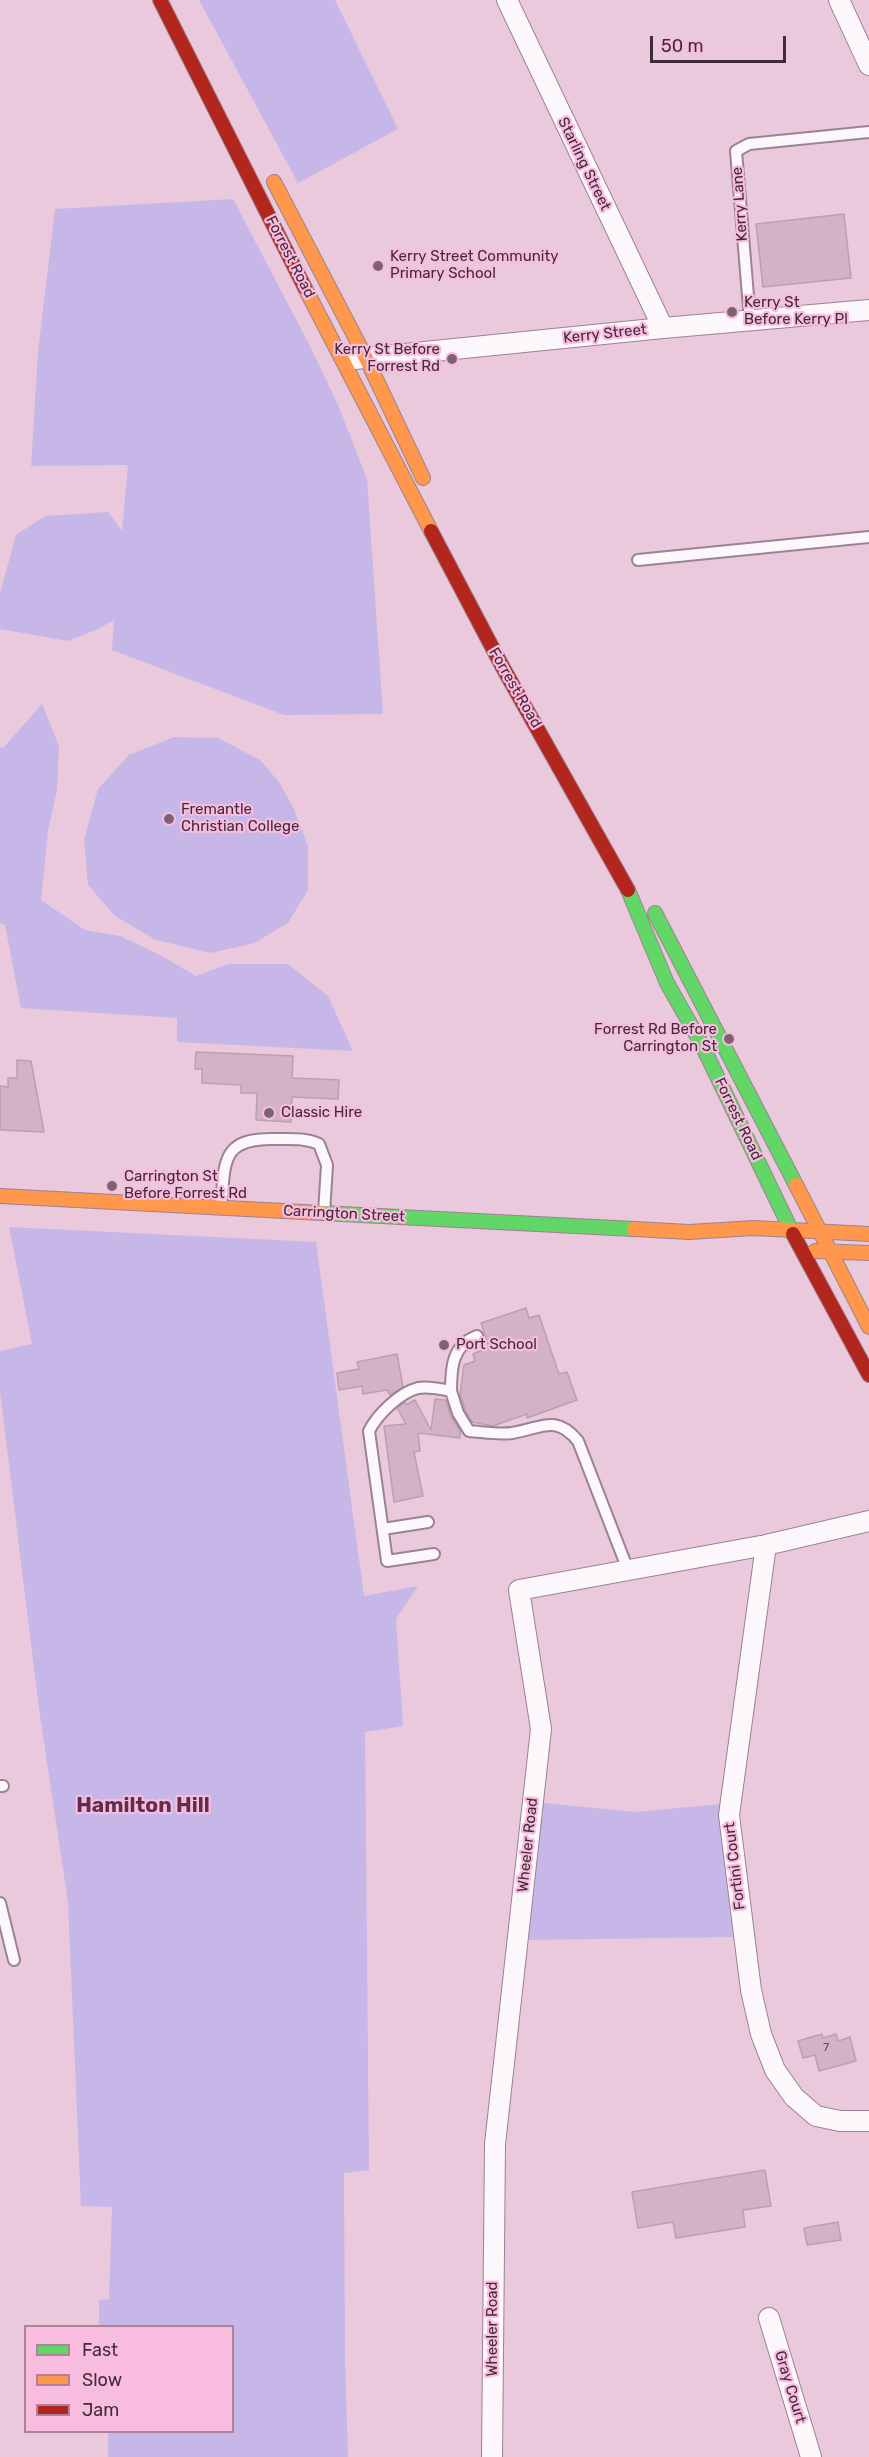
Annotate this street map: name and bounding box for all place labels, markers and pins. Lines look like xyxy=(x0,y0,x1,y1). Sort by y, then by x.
place label: Kerry Street Community Primary School xyxy=(390,248,559,283)
marker: Kerry Street Community Primary School xyxy=(371,259,385,273)
place label: Kerry St Before Kerry Pl xyxy=(744,294,848,329)
marker: Kerry St Before Kerry Pl xyxy=(725,305,739,319)
place label: Kerry St Before Forrest Rd xyxy=(334,341,440,376)
marker: Kerry St Before Forrest Rd xyxy=(445,352,459,366)
place label: Fremantle Christian College xyxy=(181,801,299,836)
marker: Fremantle Christian College xyxy=(162,812,176,826)
place label: Forrest Rd Before Carrington St xyxy=(594,1021,717,1056)
marker: Forrest Rd Before Carrington St xyxy=(722,1032,736,1046)
place label: Classic Hire xyxy=(281,1104,362,1122)
marker: Classic Hire xyxy=(262,1106,276,1120)
place label: Carrington St Before Forrest Rd xyxy=(124,1168,247,1203)
marker: Carrington St Before Forrest Rd xyxy=(105,1179,119,1193)
place label: Port School xyxy=(456,1336,537,1354)
marker: Port School xyxy=(437,1338,451,1352)

